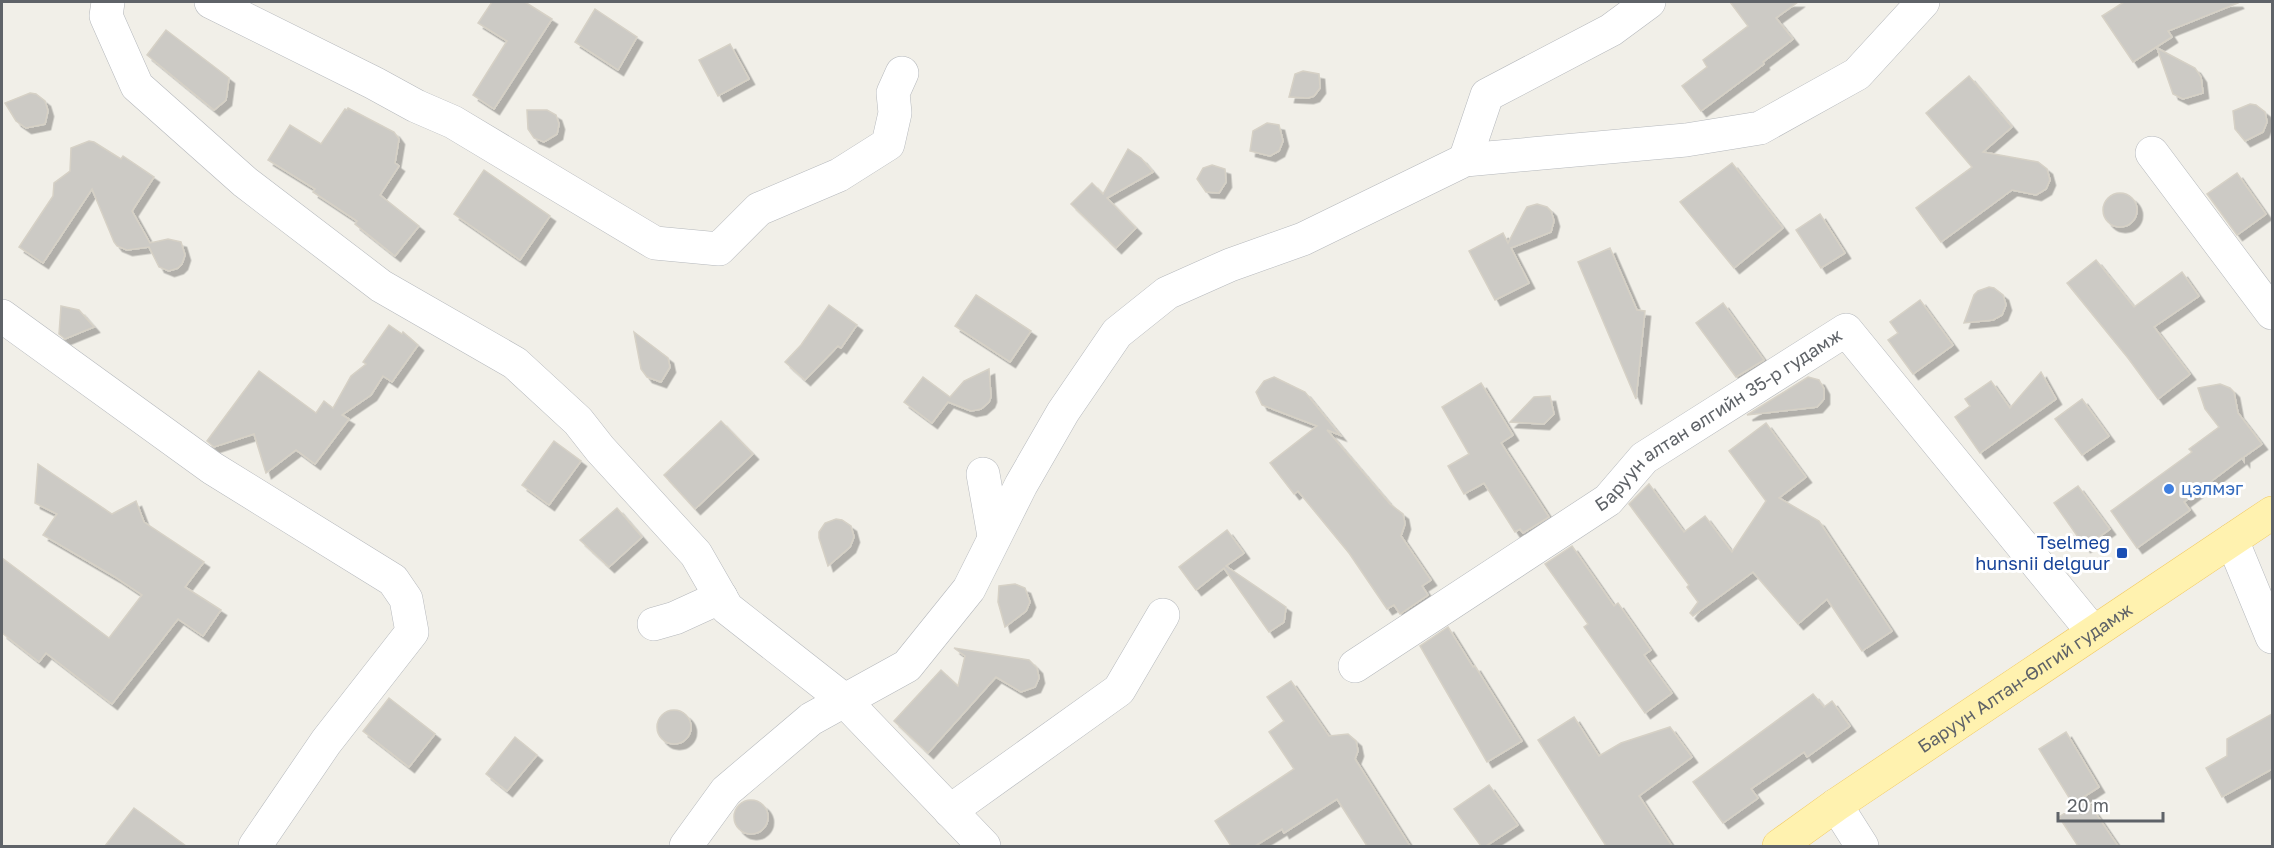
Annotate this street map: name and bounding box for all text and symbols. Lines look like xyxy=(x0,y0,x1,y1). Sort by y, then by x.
street label: Баруун алтан өлгийн 35-р гудамж xyxy=(1590,323,1846,516)
place label: цэлмэг xyxy=(2181,477,2243,499)
marker: цэлмэг xyxy=(2162,482,2176,496)
place label: Tselmeg hunsnii delguur xyxy=(1975,531,2110,574)
marker: Tselmeg hunsnii delguur xyxy=(2115,546,2129,560)
street label: Баруун Алтан-Өлгий гудамж xyxy=(1913,598,2136,757)
scale bar xyxy=(2058,785,2163,823)
text: 20 m xyxy=(2067,794,2109,816)

